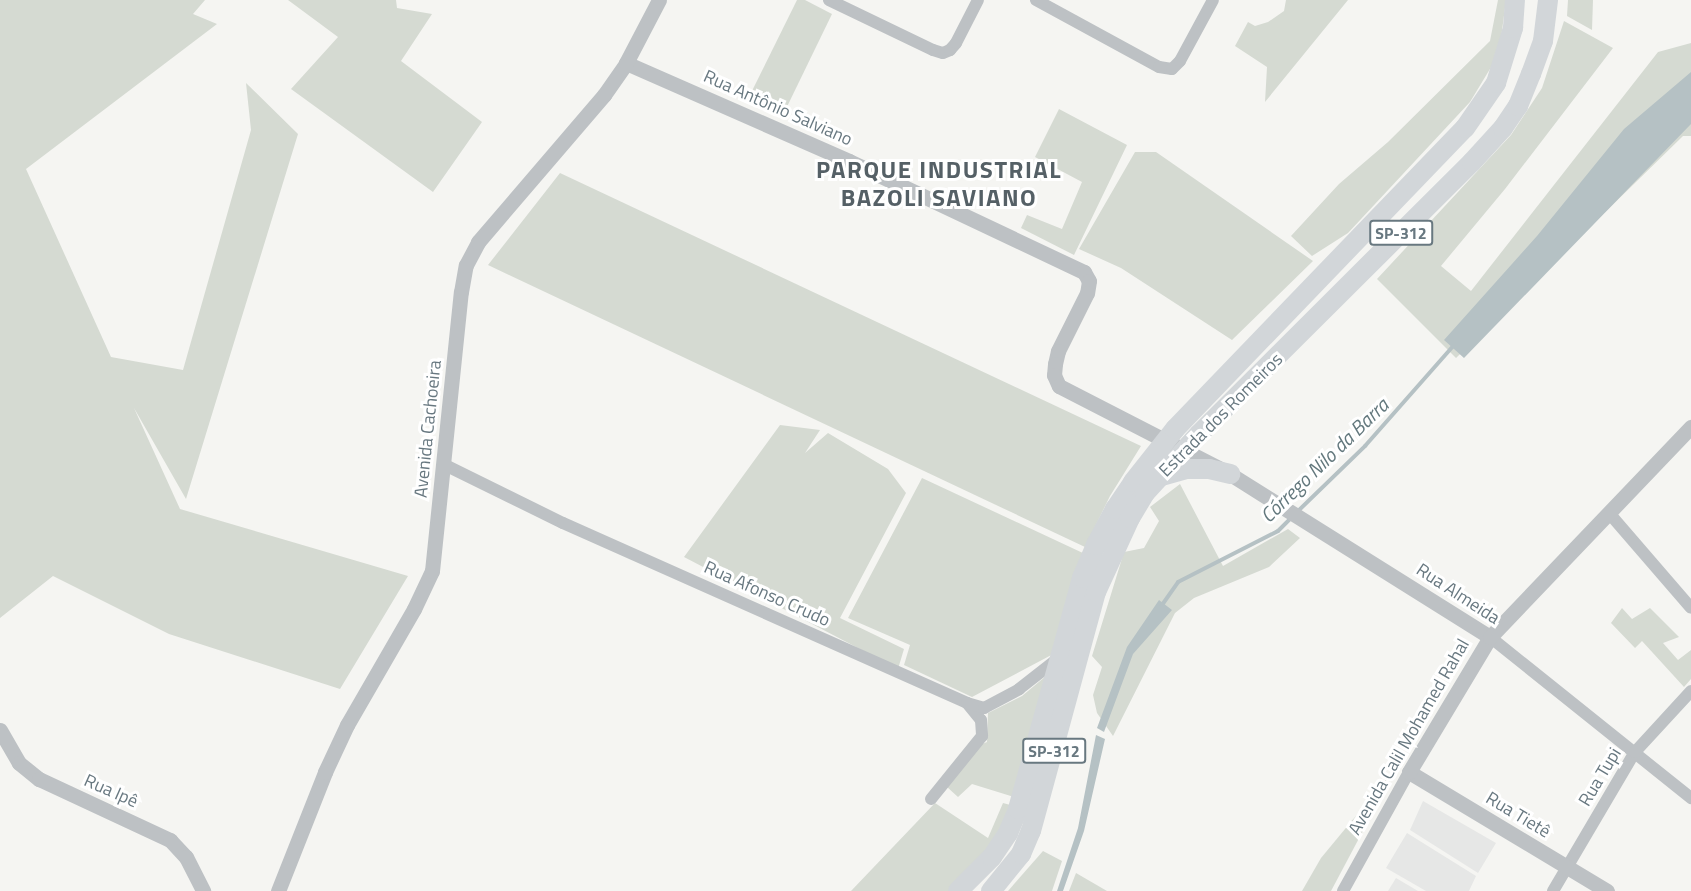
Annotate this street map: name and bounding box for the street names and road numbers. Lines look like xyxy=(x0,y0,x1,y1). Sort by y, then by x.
street label: Rua Antônio Salviano xyxy=(700,65,856,151)
road number: SP-312 xyxy=(1368,220,1434,246)
street label: Estrada dos Romeiros xyxy=(1155,349,1287,481)
street label: Avenida Cachoeira xyxy=(410,359,446,499)
street label: Rua Afonso Crudo xyxy=(701,557,833,631)
street label: Rua Almeida xyxy=(1412,559,1504,629)
street label: Avenida Calil Mohamed Rahal xyxy=(1344,635,1474,839)
road number: SP-312 xyxy=(1021,738,1087,764)
street label: Rua Tupi xyxy=(1574,744,1626,810)
street label: Rua Ipê xyxy=(81,770,141,812)
street label: Rua Tietê xyxy=(1482,787,1554,843)

